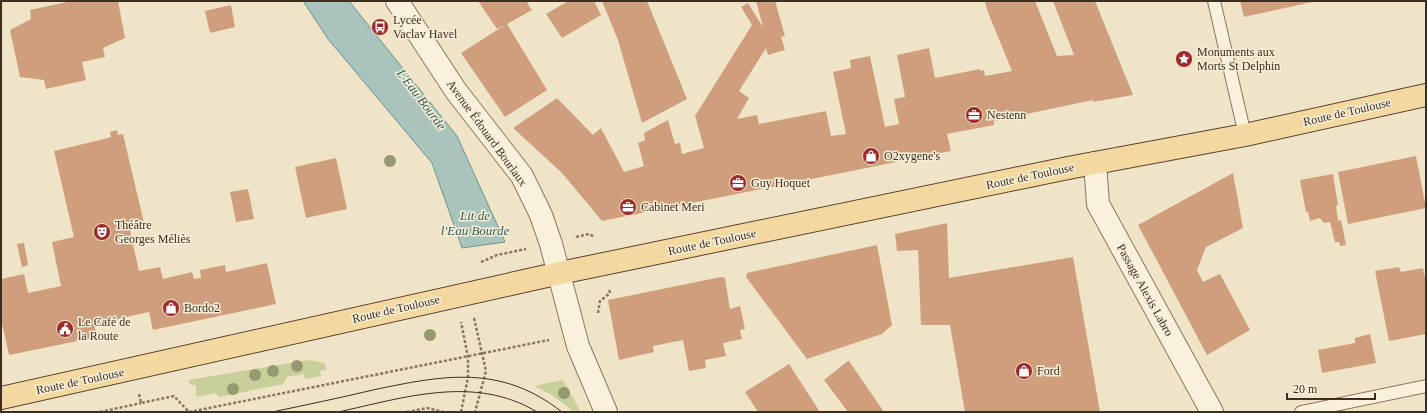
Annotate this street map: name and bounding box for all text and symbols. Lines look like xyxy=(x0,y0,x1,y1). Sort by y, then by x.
place label: Lycée Vaclav Havel xyxy=(393,13,458,41)
bus stop icon: Lycée Vaclav Havel xyxy=(370,17,390,37)
place label: Monuments aux Morts St Delphin xyxy=(1197,45,1280,73)
place icon: Monuments aux Morts St Delphin xyxy=(1174,49,1194,69)
water label: L'Eau Bourde xyxy=(393,65,449,133)
street label: Avenue Édouard Bourlaux xyxy=(444,77,530,189)
street label: Route de Toulouse xyxy=(1302,95,1392,129)
office icon: Nestenn xyxy=(964,105,984,125)
place label: Nestenn xyxy=(987,108,1026,122)
shop icon: O2xygene's xyxy=(861,146,881,166)
place label: O2xygene's xyxy=(884,149,940,163)
street label: Route de Toulouse xyxy=(985,160,1075,192)
office icon: Guy Hoquet xyxy=(728,173,748,193)
place label: Guy Hoquet xyxy=(751,176,811,190)
office icon: Cabinet Meri xyxy=(618,197,638,217)
place label: Cabinet Meri xyxy=(641,200,705,214)
water label: Lit de l'Eau Bourde xyxy=(441,208,509,238)
place label: Théâtre Georges Méliès xyxy=(115,218,191,246)
theatre icon: Théâtre Georges Méliès xyxy=(92,222,112,242)
street label: Route de Toulouse xyxy=(667,226,757,258)
street label: Passage Alexis Labro xyxy=(1114,241,1176,339)
street label: Route de Toulouse xyxy=(351,292,441,326)
shop icon: Bordo2 xyxy=(161,298,181,318)
place label: Bordo2 xyxy=(184,301,220,315)
place label: Le Café de la Route xyxy=(78,315,131,343)
public building icon: Le Café de la Route xyxy=(55,319,75,339)
shop icon: Ford xyxy=(1014,361,1034,381)
place label: Ford xyxy=(1037,364,1060,378)
street label: Route de Toulouse xyxy=(35,365,125,397)
scale bar xyxy=(1287,375,1375,401)
text: 20 m xyxy=(1293,382,1318,396)

